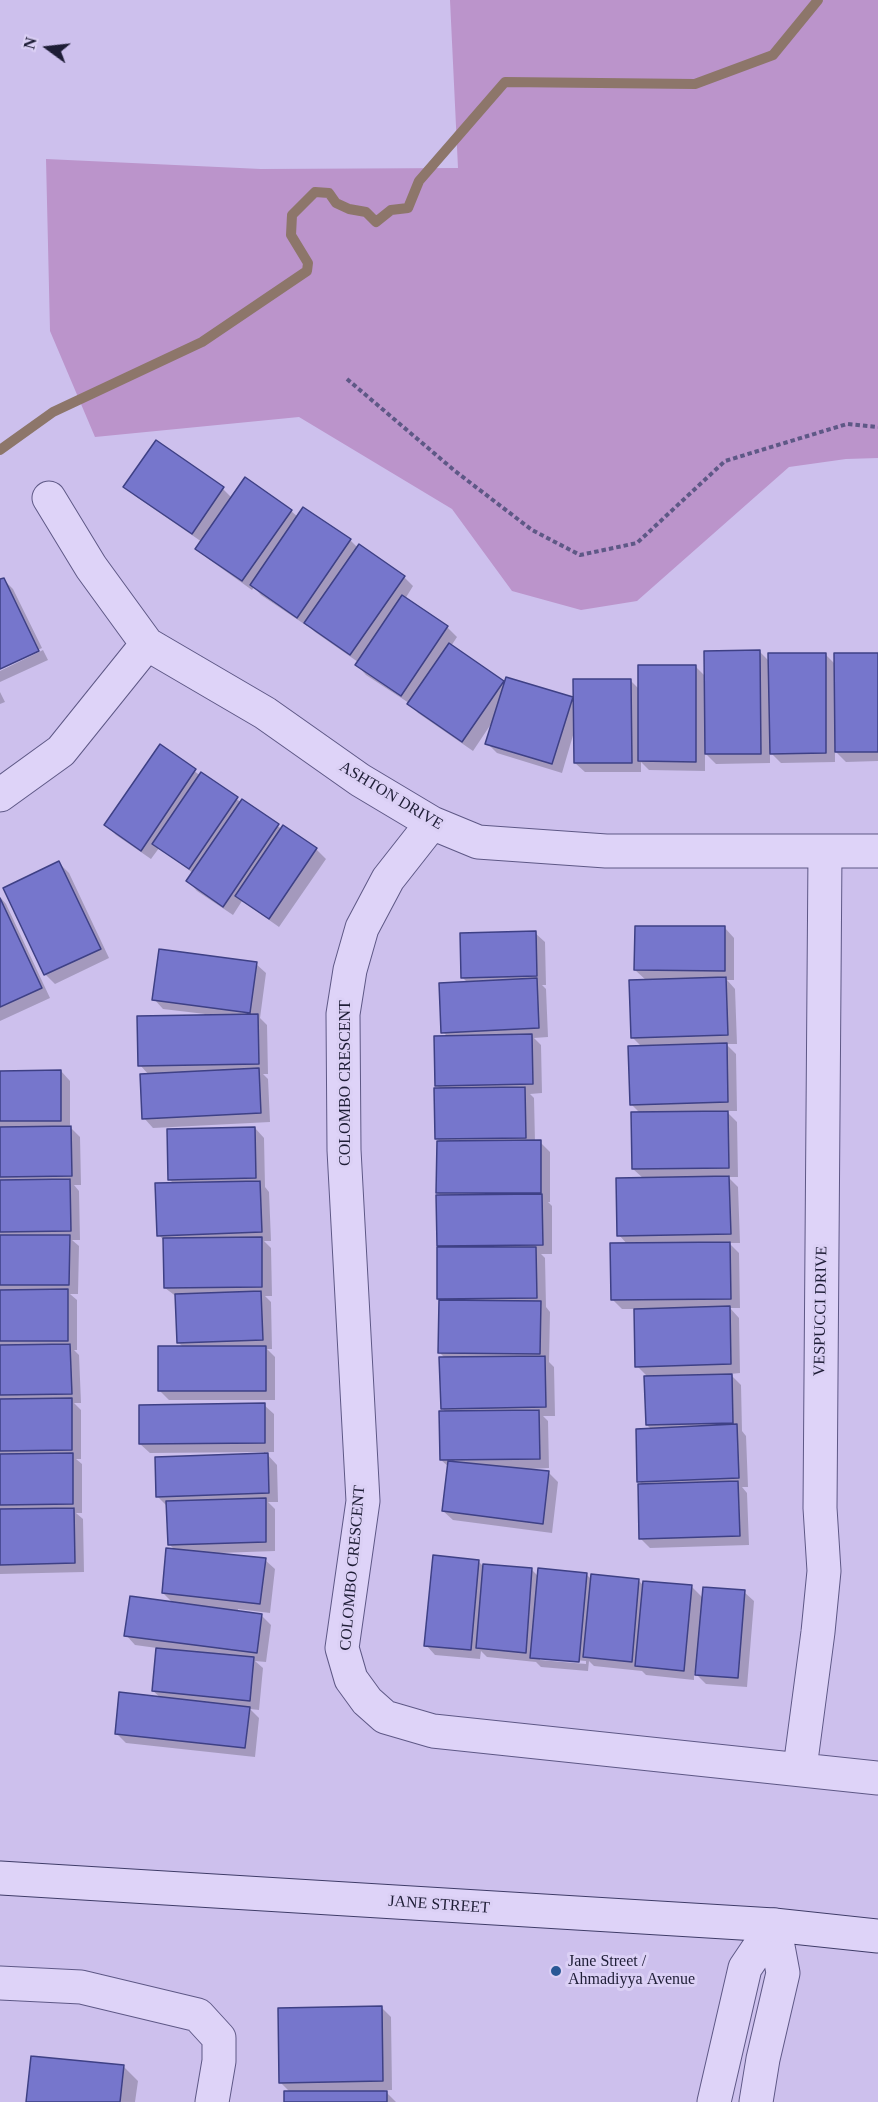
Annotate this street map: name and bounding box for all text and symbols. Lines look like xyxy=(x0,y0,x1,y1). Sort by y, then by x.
north arrow xyxy=(18,18,78,78)
text: N xyxy=(20,35,40,51)
street label: ASHTON DRIVE xyxy=(336,758,446,834)
street label: COLOMBO CRESCENT xyxy=(336,1000,356,1166)
street label: VESPUCCI DRIVE xyxy=(810,1246,832,1376)
street label: COLOMBO CRESCENT xyxy=(336,1485,370,1651)
street label: JANE STREET xyxy=(388,1892,490,1918)
place label: Jane Street / Ahmadiyya Avenue xyxy=(568,1952,695,1990)
marker: Jane Street / Ahmadiyya Avenue xyxy=(549,1964,563,1978)

